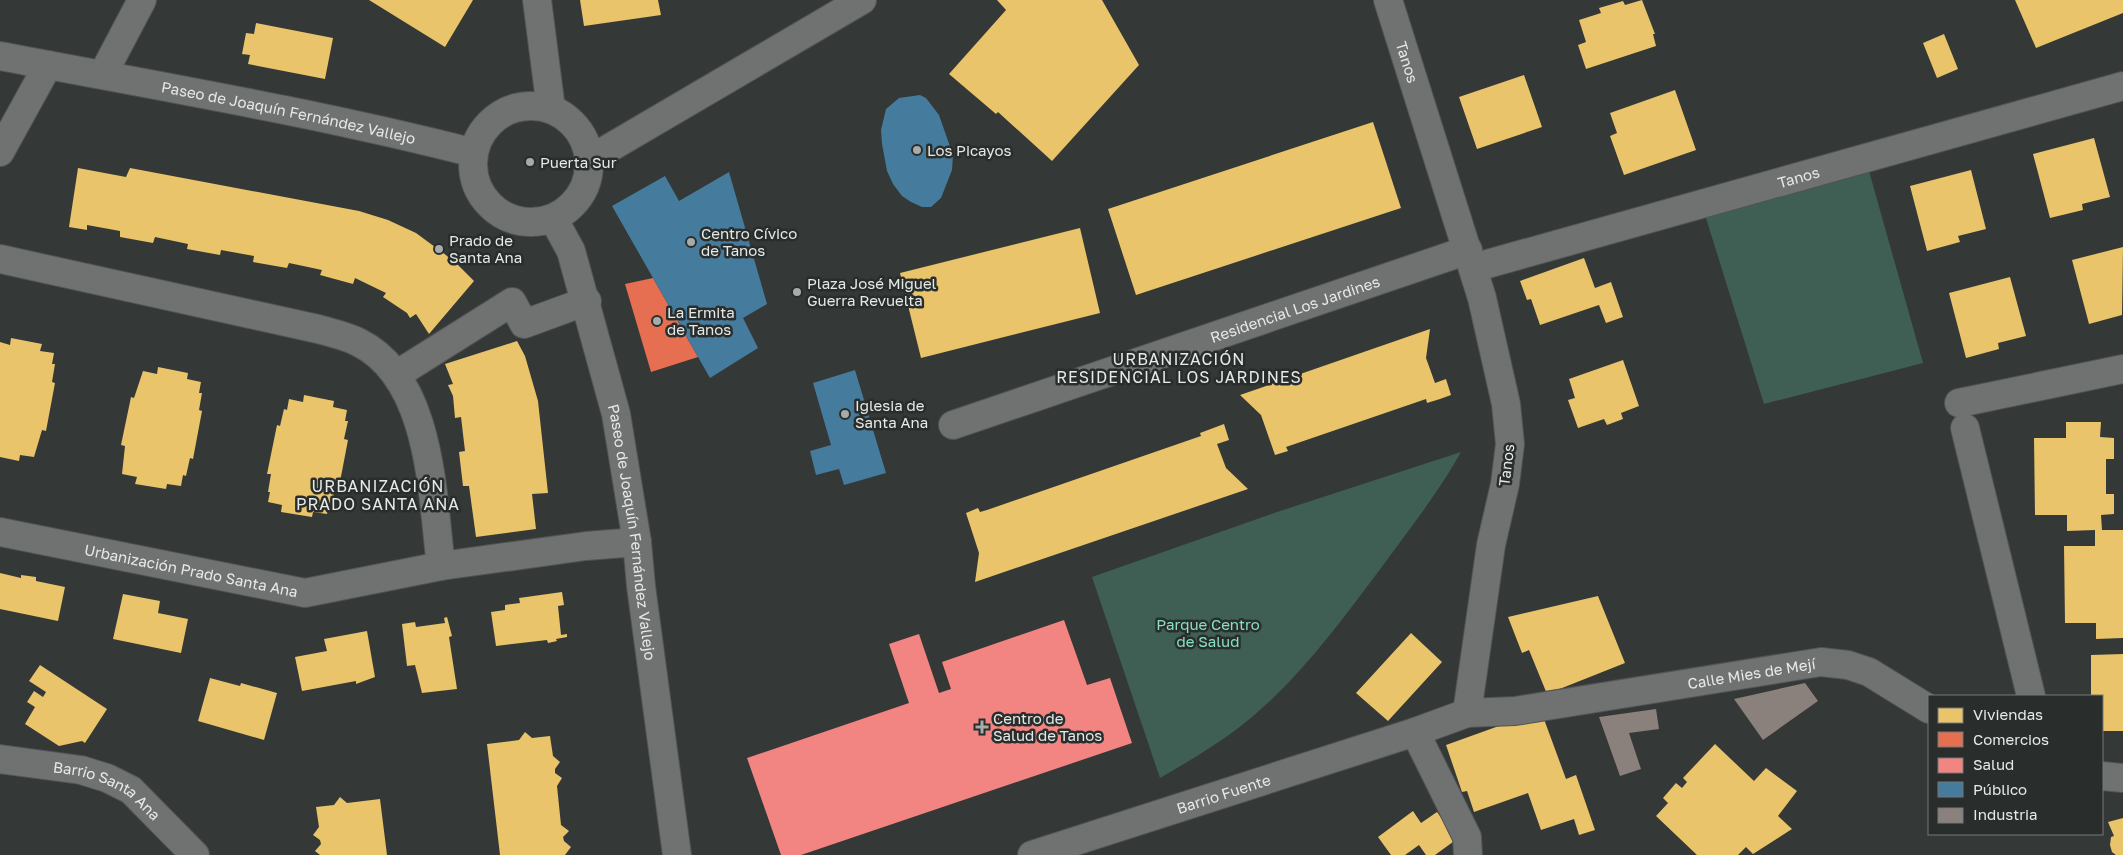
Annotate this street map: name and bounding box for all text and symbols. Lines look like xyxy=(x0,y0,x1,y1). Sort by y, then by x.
street label: Tanos xyxy=(1393,39,1423,85)
street label: Paseo de Joaquín Fernández Vallejo xyxy=(160,77,417,147)
place label: Los Picayos xyxy=(927,141,1011,159)
marker: Los Picayos xyxy=(911,144,923,156)
place label: Puerta Sur xyxy=(540,153,617,171)
marker: Puerta Sur xyxy=(524,156,536,168)
street label: Tanos xyxy=(1776,162,1821,191)
place label: Centro Cívico de Tanos xyxy=(701,224,797,259)
place label: Prado de Santa Ana xyxy=(449,231,522,266)
marker: Centro Cívico de Tanos xyxy=(685,236,697,248)
marker: Prado de Santa Ana xyxy=(433,243,445,255)
street label: Residencial Los Jardines xyxy=(1208,272,1382,346)
place label: Plaza José Miguel Guerra Revuelta xyxy=(807,274,937,309)
marker: Plaza José Miguel Guerra Revuelta xyxy=(791,286,803,298)
place label: La Ermita de Tanos xyxy=(667,303,735,338)
marker: La Ermita de Tanos xyxy=(651,315,663,327)
district label: URBANIZACIÓN RESIDENCIAL LOS JARDINES xyxy=(1056,349,1302,387)
place label: Iglesia de Santa Ana xyxy=(855,396,928,431)
street label: Paseo de Joaquín Fernández Vallejo xyxy=(605,402,660,661)
marker: Iglesia de Santa Ana xyxy=(839,408,851,420)
street label: Tanos xyxy=(1494,443,1518,487)
district label: URBANIZACIÓN PRADO SANTA ANA xyxy=(296,476,460,514)
street label: Urbanización Prado Santa Ana xyxy=(83,540,300,600)
park label: Parque Centro de Salud xyxy=(1156,615,1260,650)
street label: Calle Mies de Mejí xyxy=(1686,654,1818,692)
legend xyxy=(1928,695,2103,835)
text: Viviendas xyxy=(1973,705,2043,723)
place label: Centro de Salud de Tanos xyxy=(993,709,1102,744)
marker: Centro de Salud de Tanos xyxy=(975,720,989,734)
text: Comercios xyxy=(1973,730,2049,748)
text: Salud xyxy=(1973,755,2014,773)
street label: Barrio Santa Ana xyxy=(52,757,164,824)
street label: Barrio Fuente xyxy=(1174,770,1273,817)
text: Público xyxy=(1973,780,2027,798)
text: Industria xyxy=(1973,805,2038,823)

